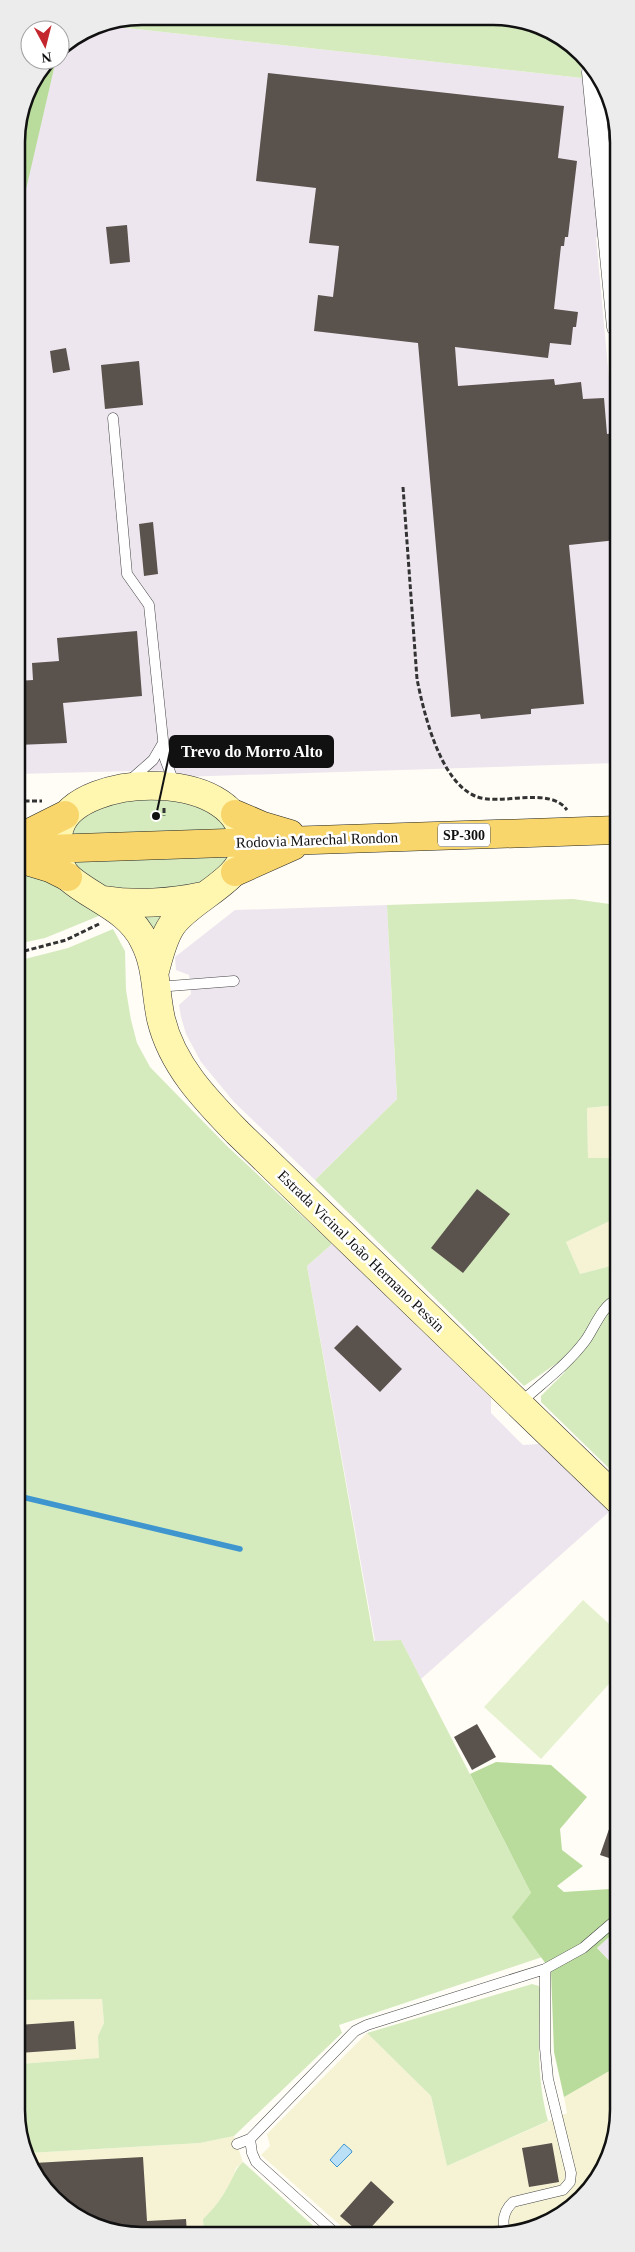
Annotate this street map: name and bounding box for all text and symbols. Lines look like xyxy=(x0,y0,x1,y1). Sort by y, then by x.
north arrow xyxy=(20,20,70,70)
text: N xyxy=(41,49,52,65)
callout: Trevo do Morro Alto xyxy=(170,736,333,767)
text: Trevo do Morro Alto xyxy=(181,743,323,760)
road number: SP-300 xyxy=(438,824,490,846)
street label: Rodovia Marechal Rondon xyxy=(236,829,399,851)
street label: Estrada Vicinal João Hermano Pessin xyxy=(275,1167,448,1335)

